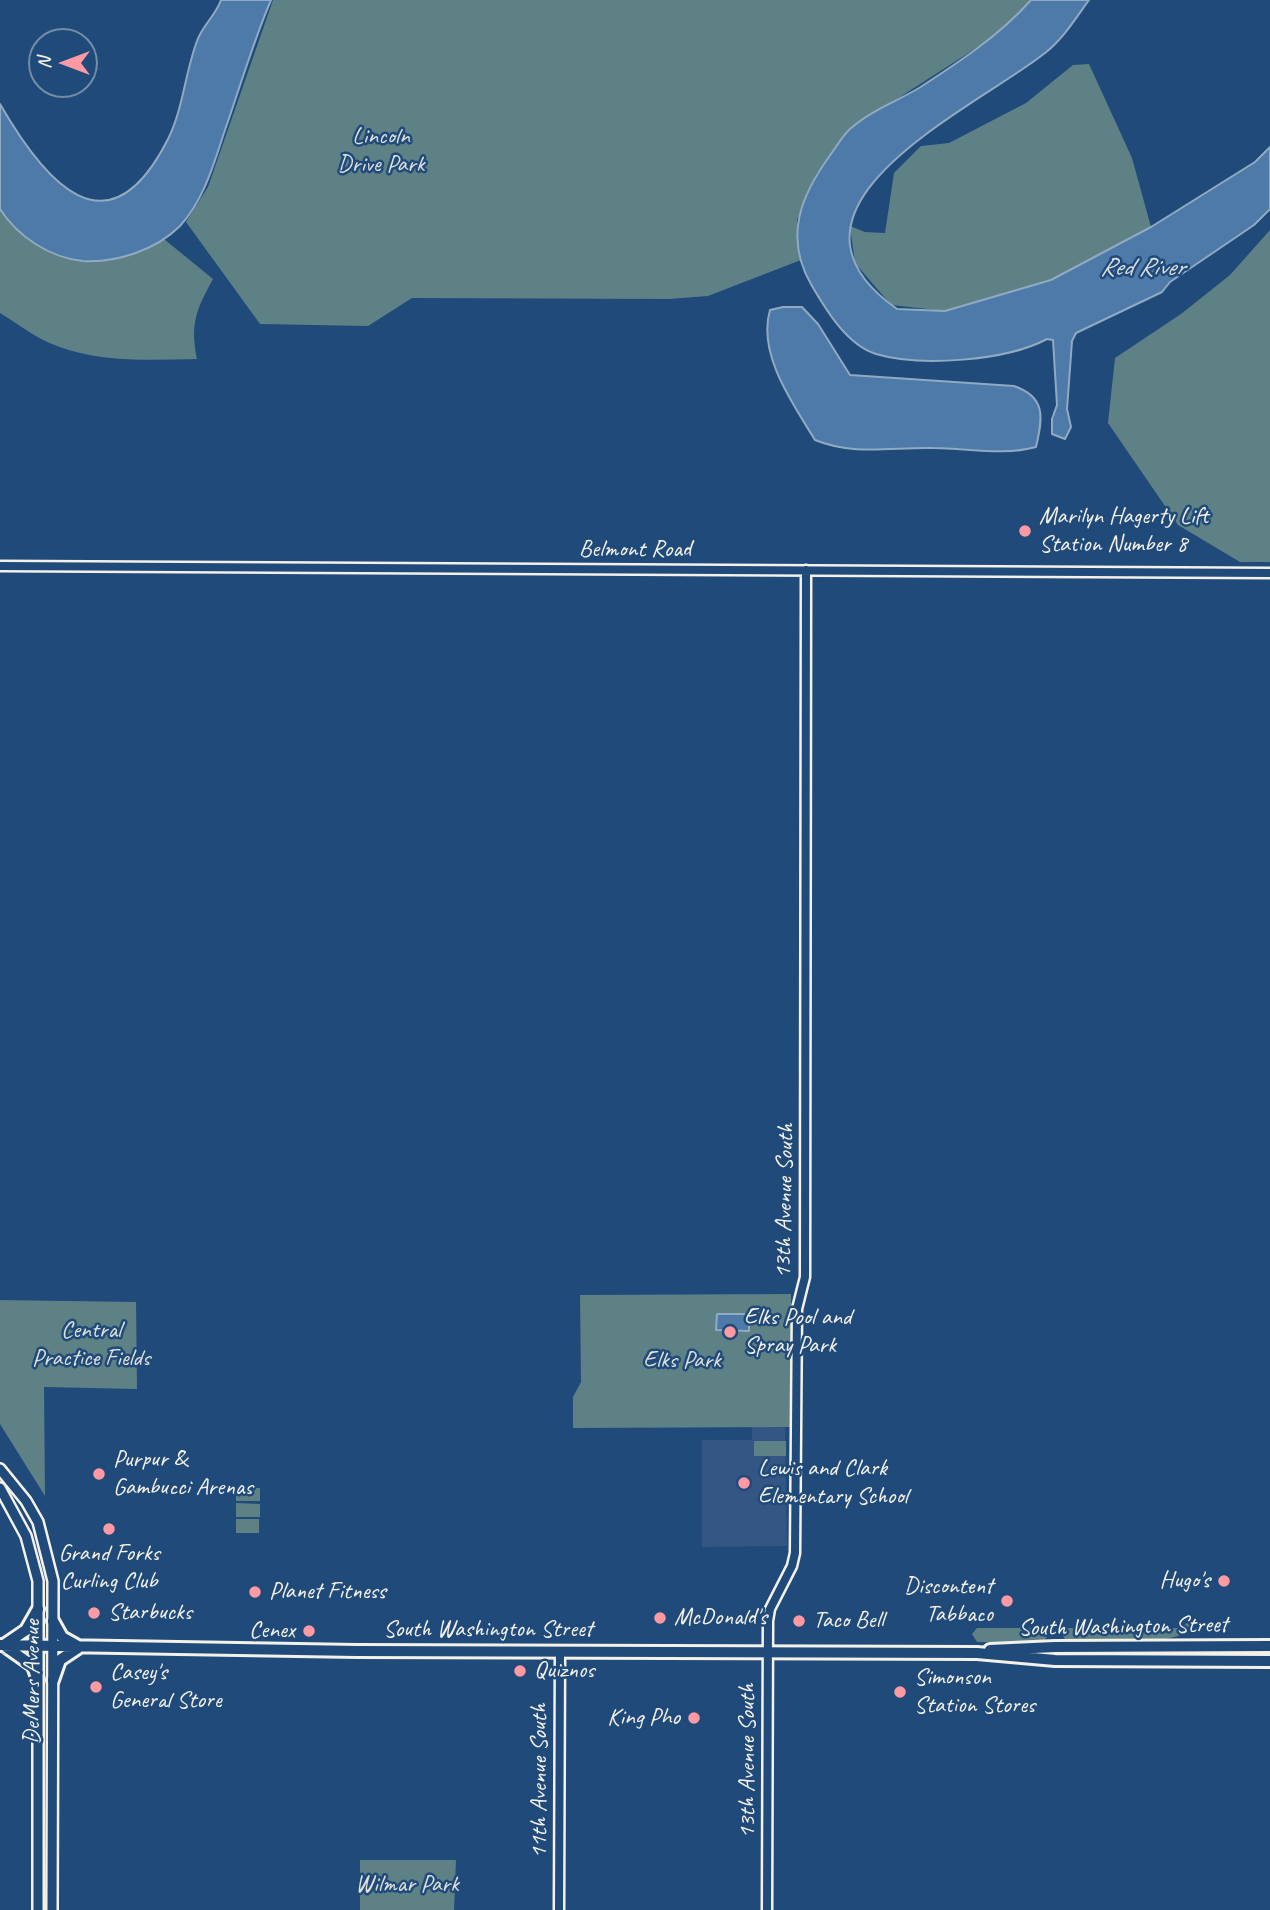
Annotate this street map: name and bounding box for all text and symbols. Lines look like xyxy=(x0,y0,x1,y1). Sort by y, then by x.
north arrow xyxy=(28,28,98,98)
text: N xyxy=(32,57,56,69)
park label: Lincoln Drive Park xyxy=(338,123,424,179)
water label: Red River xyxy=(1100,252,1184,284)
place label: Marilyn Hagerty Lift Station Number 8 xyxy=(1039,503,1209,559)
marker: Marilyn Hagerty Lift Station Number 8 xyxy=(1017,523,1033,539)
street label: Belmont Road xyxy=(579,536,691,564)
street label: 13th Avenue South xyxy=(769,1123,801,1279)
place label: Elks Pool and Spray Park xyxy=(744,1304,851,1360)
park label: Central Practice Fields xyxy=(32,1317,150,1373)
marker: Elks Pool and Spray Park xyxy=(722,1324,738,1340)
park label: Elks Park xyxy=(643,1347,721,1375)
place label: Purpur & Gambucci Arenas xyxy=(113,1446,253,1502)
place label: Lewis and Clark Elementary School xyxy=(758,1455,908,1511)
marker: Purpur & Gambucci Arenas xyxy=(91,1466,107,1482)
marker: Lewis and Clark Elementary School xyxy=(736,1475,752,1491)
marker: Grand Forks Curling Club xyxy=(101,1521,117,1537)
place label: Grand Forks Curling Club xyxy=(58,1540,160,1596)
place label: Hugo's xyxy=(1160,1567,1210,1595)
place label: Discontent Tabbaco xyxy=(904,1573,993,1629)
marker: Hugo's xyxy=(1216,1573,1232,1589)
place label: Planet Fitness xyxy=(269,1578,386,1606)
marker: Planet Fitness xyxy=(247,1584,263,1600)
marker: Discontent Tabbaco xyxy=(999,1593,1015,1609)
place label: Starbucks xyxy=(108,1599,192,1627)
place label: McDonald's xyxy=(674,1604,767,1632)
marker: Starbucks xyxy=(86,1605,102,1621)
place label: Taco Bell xyxy=(813,1607,884,1635)
marker: McDonald's xyxy=(652,1610,668,1626)
street label: South Washington Street xyxy=(1018,1611,1228,1643)
marker: Taco Bell xyxy=(791,1613,807,1629)
street label: South Washington Street xyxy=(383,1616,593,1644)
place label: Cenex xyxy=(249,1617,295,1645)
street label: DeMers Avenue xyxy=(19,1620,47,1744)
marker: Cenex xyxy=(301,1623,317,1639)
place label: Quiznos xyxy=(534,1657,594,1685)
place label: Casey's General Store xyxy=(110,1659,221,1715)
marker: Quiznos xyxy=(512,1663,528,1679)
place label: Simonson Station Stores xyxy=(914,1664,1035,1720)
marker: Casey's General Store xyxy=(88,1679,104,1695)
street label: 13th Avenue South xyxy=(734,1684,762,1838)
marker: Simonson Station Stores xyxy=(892,1684,908,1700)
street label: 11th Avenue South xyxy=(526,1704,554,1858)
place label: King Pho xyxy=(607,1704,680,1732)
marker: King Pho xyxy=(686,1710,702,1726)
park label: Wilmar Park xyxy=(355,1871,459,1899)

